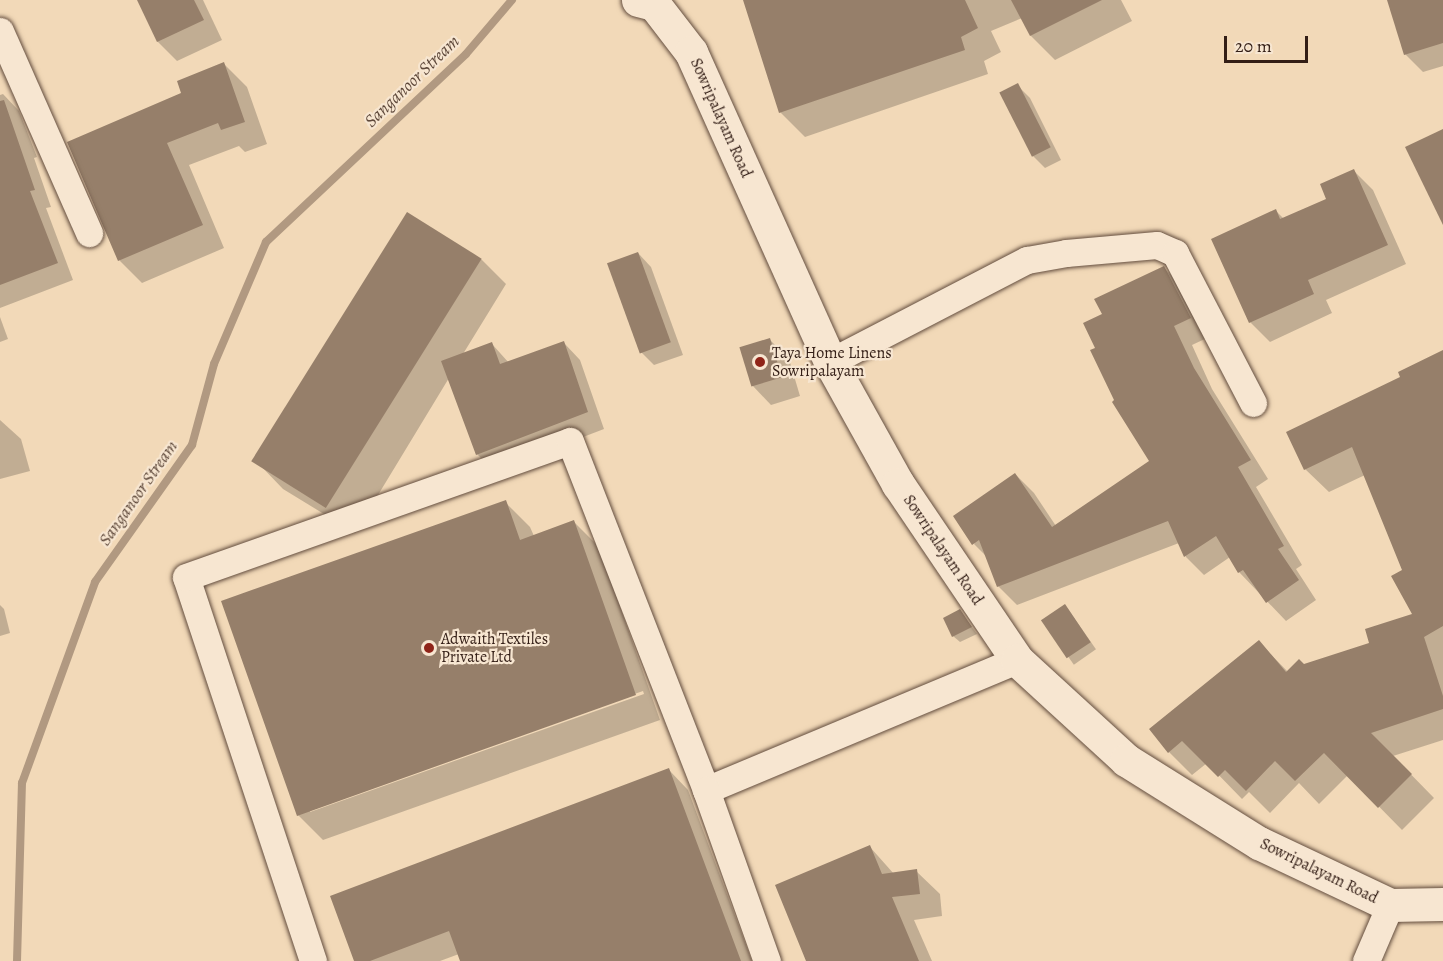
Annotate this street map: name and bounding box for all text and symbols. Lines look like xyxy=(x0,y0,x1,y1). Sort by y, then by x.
scale bar xyxy=(1227,24,1311,62)
water label: Sanganoor Stream xyxy=(360,30,464,132)
text: 20 m xyxy=(1235,34,1272,58)
street label: Sowripalayam Road xyxy=(686,55,756,181)
place label: Taya Home Linens Sowripalayam xyxy=(772,343,892,381)
marker: Taya Home Linens Sowripalayam xyxy=(753,355,767,369)
water label: Sanganoor Stream xyxy=(94,436,182,550)
street label: Sowripalayam Road xyxy=(899,491,987,609)
place label: Adwaith Textiles Private Ltd xyxy=(441,629,548,667)
marker: Adwaith Textiles Private Ltd xyxy=(422,641,436,655)
street label: Sowripalayam Road xyxy=(1257,834,1381,908)

